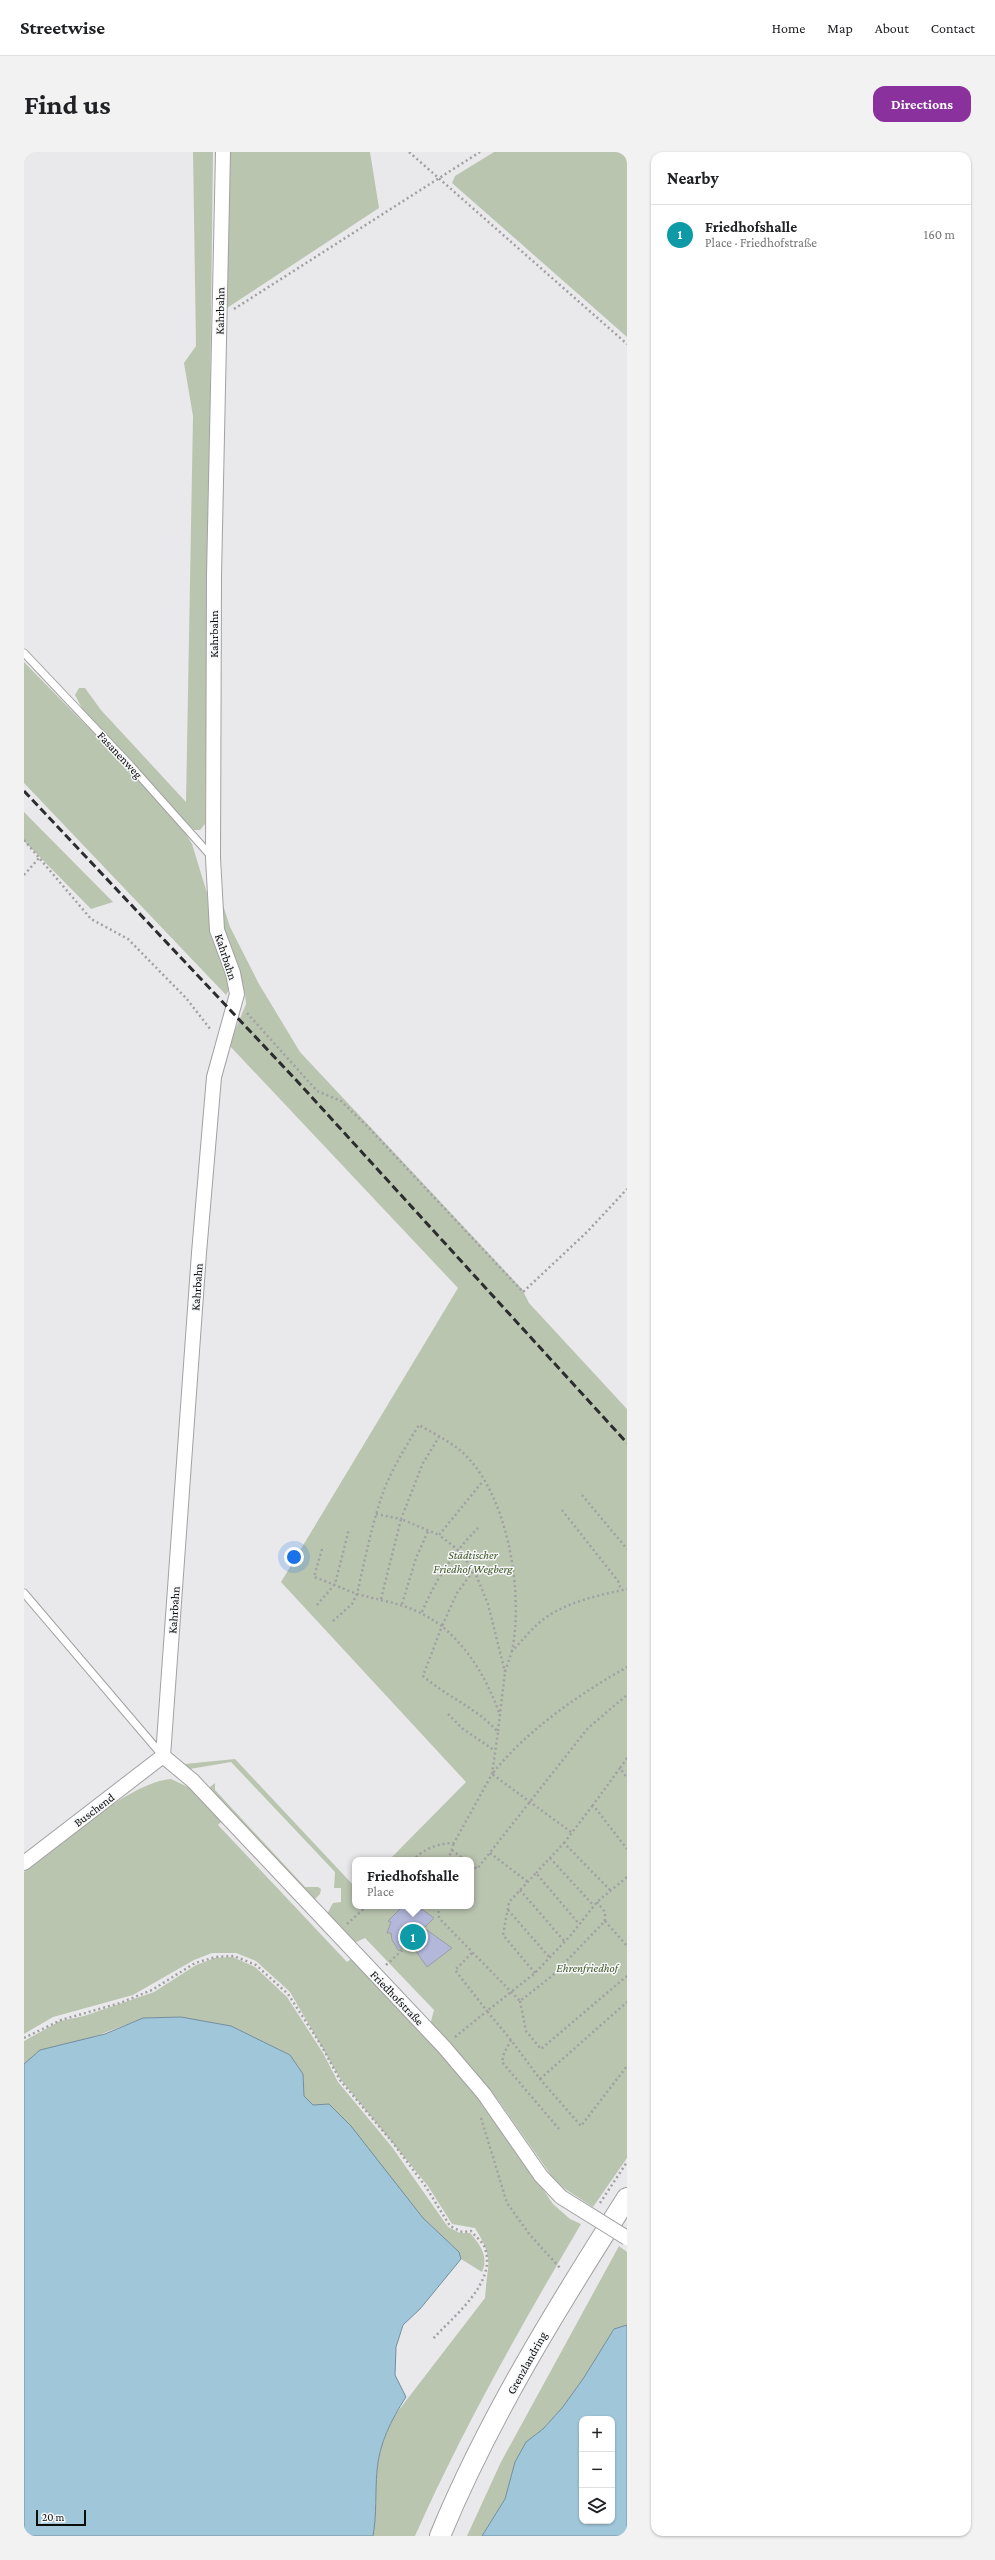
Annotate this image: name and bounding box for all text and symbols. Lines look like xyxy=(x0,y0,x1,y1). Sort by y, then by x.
text: Streetwise xyxy=(20,17,105,38)
text: Home xyxy=(772,20,805,36)
text: Map xyxy=(827,20,853,36)
text: About xyxy=(875,20,909,36)
text: Contact xyxy=(931,20,975,36)
button: Directions xyxy=(873,86,971,122)
text: Find us xyxy=(24,89,111,120)
text: Nearby xyxy=(667,169,719,188)
text: Friedhofshalle xyxy=(705,219,797,235)
text: 1 xyxy=(678,227,682,242)
text: 160 m xyxy=(924,227,955,242)
text: Place · Friedhofstraße xyxy=(705,235,817,250)
street label: Kahrbahn xyxy=(213,287,227,335)
street label: Kahrbahn xyxy=(207,610,221,658)
street label: Fasanenweg xyxy=(95,729,146,782)
street label: Kahrbahn xyxy=(212,932,240,982)
street label: Kahrbahn xyxy=(188,1262,206,1311)
your location xyxy=(284,1547,304,1567)
park label: Städtischer Friedhof Wegberg xyxy=(433,1548,513,1576)
street label: Kahrbahn xyxy=(165,1585,183,1634)
street label: Buschend xyxy=(71,1790,118,1830)
popup xyxy=(352,1857,474,1909)
text: Friedhofshalle xyxy=(367,1868,459,1884)
text: Place xyxy=(367,1884,394,1899)
pin: 1 xyxy=(400,1922,426,1952)
park label: Ehrenfriedhof xyxy=(556,1961,620,1975)
street label: Friedhofstraße xyxy=(367,1968,427,2028)
street label: Grenzlandring xyxy=(504,2329,550,2397)
map controls xyxy=(579,2416,615,2524)
button: + xyxy=(579,2416,615,2452)
button: − xyxy=(579,2452,615,2488)
button: layers xyxy=(579,2488,615,2524)
scale bar xyxy=(36,2508,86,2527)
text: 20 m xyxy=(42,2511,64,2523)

